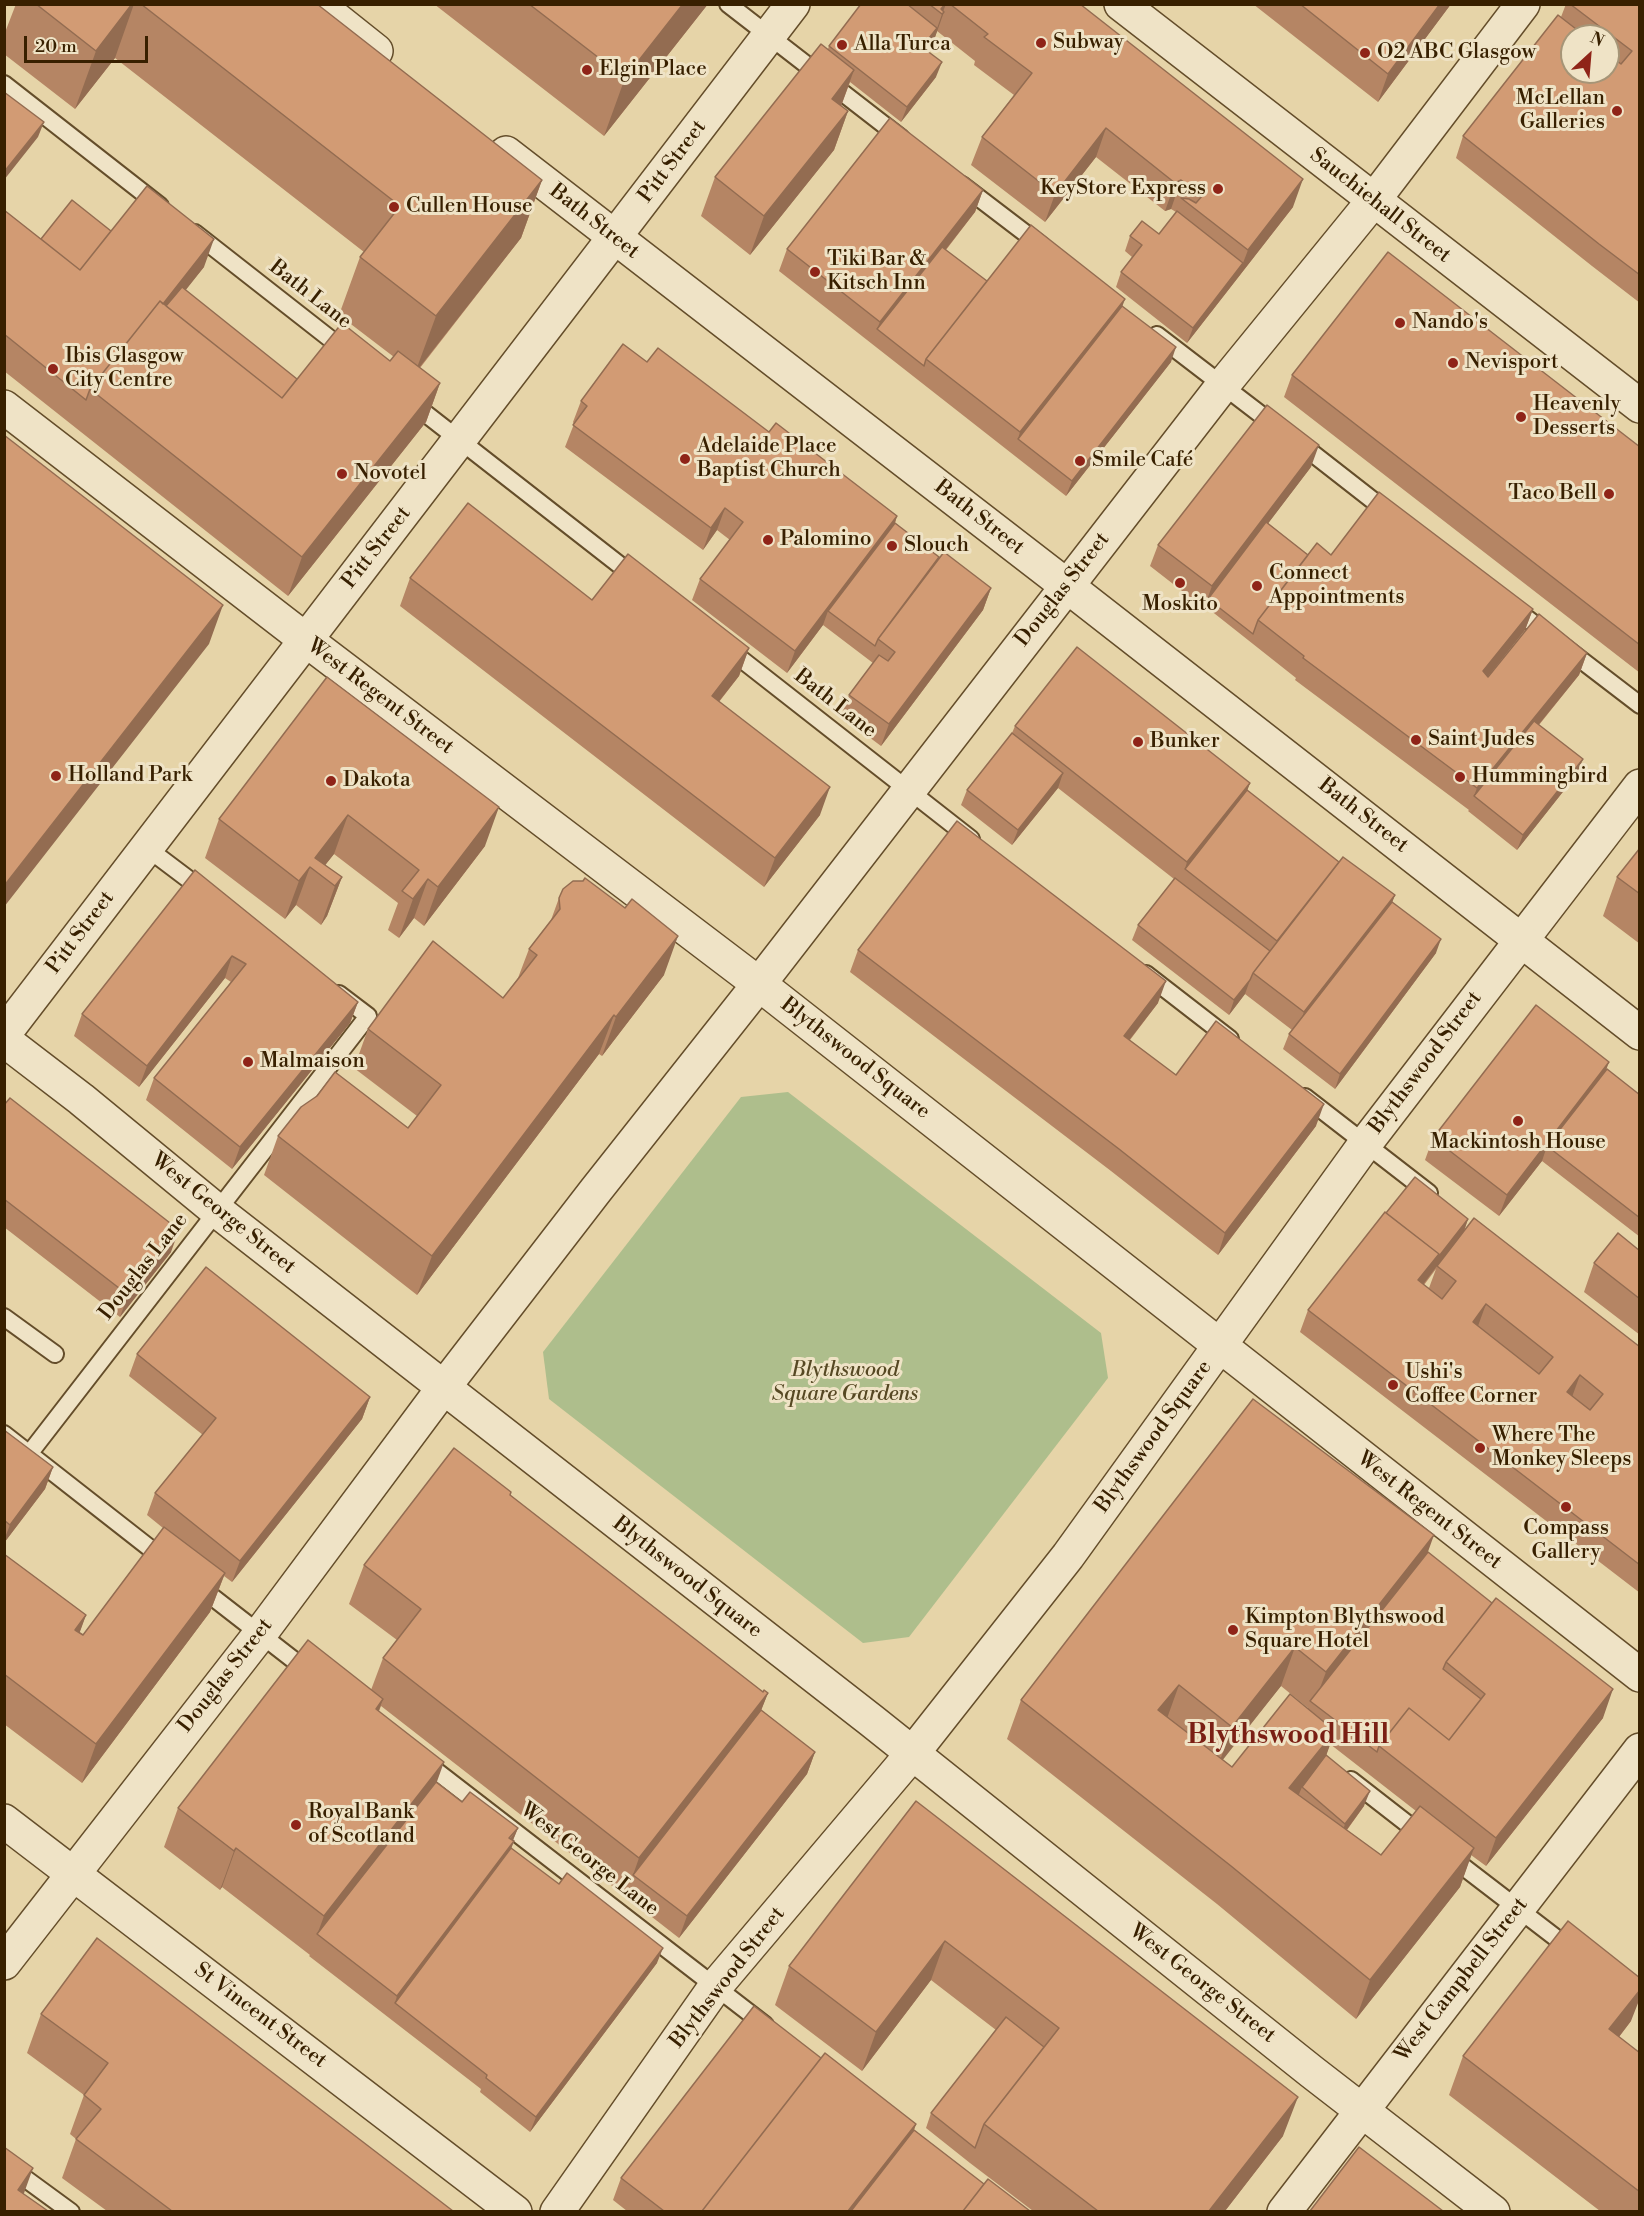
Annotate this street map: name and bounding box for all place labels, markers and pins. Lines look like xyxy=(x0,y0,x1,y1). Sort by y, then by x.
place label: Subway xyxy=(1053,30,1124,56)
place label: Alla Turca xyxy=(854,32,951,58)
marker: Subway xyxy=(1034,36,1048,50)
marker: Alla Turca xyxy=(835,38,849,52)
place label: O2 ABC Glasgow xyxy=(1377,40,1536,66)
marker: O2 ABC Glasgow xyxy=(1358,46,1372,60)
place label: Elgin Place xyxy=(599,57,707,83)
marker: Elgin Place xyxy=(580,63,594,77)
place label: McLellan Galleries xyxy=(1516,86,1605,136)
marker: McLellan Galleries xyxy=(1610,104,1624,118)
place label: KeyStore Express xyxy=(1040,176,1206,202)
marker: KeyStore Express xyxy=(1211,182,1225,196)
place label: Cullen House xyxy=(406,194,533,220)
marker: Cullen House xyxy=(387,200,401,214)
place label: Tiki Bar & Kitsch Inn xyxy=(827,247,926,297)
marker: Tiki Bar & Kitsch Inn xyxy=(808,265,822,279)
place label: Nando's xyxy=(1412,310,1488,336)
marker: Nando's xyxy=(1393,316,1407,330)
place label: Ibis Glasgow City Centre xyxy=(65,344,184,394)
place label: Nevisport xyxy=(1465,350,1559,376)
marker: Nevisport xyxy=(1446,356,1460,370)
marker: Ibis Glasgow City Centre xyxy=(46,362,60,376)
place label: Heavenly Desserts xyxy=(1533,392,1621,442)
marker: Heavenly Desserts xyxy=(1514,410,1528,424)
place label: Adelaide Place Baptist Church xyxy=(697,434,841,484)
place label: Smile Café xyxy=(1092,448,1193,474)
marker: Adelaide Place Baptist Church xyxy=(678,452,692,466)
marker: Smile Café xyxy=(1073,454,1087,468)
place label: Novotel xyxy=(354,461,426,487)
marker: Novotel xyxy=(335,467,349,481)
place label: Taco Bell xyxy=(1508,481,1597,507)
marker: Taco Bell xyxy=(1602,487,1616,501)
place label: Palomino xyxy=(780,527,872,553)
marker: Palomino xyxy=(761,533,775,547)
place label: Slouch xyxy=(904,533,969,559)
marker: Slouch xyxy=(885,539,899,553)
place label: Connect Appointments xyxy=(1269,561,1405,611)
marker: Moskito xyxy=(1173,576,1187,590)
marker: Connect Appointments xyxy=(1250,579,1264,593)
place label: Moskito xyxy=(1142,592,1218,618)
place label: Saint Judes xyxy=(1428,727,1535,753)
place label: Bunker xyxy=(1150,729,1220,755)
marker: Saint Judes xyxy=(1409,733,1423,747)
marker: Bunker xyxy=(1131,735,1145,749)
place label: Holland Park xyxy=(68,763,192,789)
place label: Hummingbird xyxy=(1472,764,1608,790)
place label: Dakota xyxy=(343,768,411,794)
marker: Holland Park xyxy=(49,769,63,783)
marker: Hummingbird xyxy=(1453,770,1467,784)
marker: Dakota xyxy=(324,774,338,788)
place label: Malmaison xyxy=(260,1049,365,1075)
marker: Malmaison xyxy=(241,1055,255,1069)
marker: Mackintosh House xyxy=(1511,1114,1525,1128)
place label: Mackintosh House xyxy=(1430,1130,1606,1156)
place label: Ushi's Coffee Corner xyxy=(1405,1360,1537,1410)
marker: Ushi's Coffee Corner xyxy=(1386,1378,1400,1392)
place label: Where The Monkey Sleeps xyxy=(1492,1423,1632,1473)
marker: Where The Monkey Sleeps xyxy=(1473,1441,1487,1455)
marker: Compass Gallery xyxy=(1559,1500,1573,1514)
place label: Compass Gallery xyxy=(1523,1516,1609,1566)
place label: Kimpton Blythswood Square Hotel xyxy=(1245,1605,1444,1655)
marker: Kimpton Blythswood Square Hotel xyxy=(1226,1623,1240,1637)
place label: Royal Bank of Scotland xyxy=(308,1800,415,1850)
marker: Royal Bank of Scotland xyxy=(289,1818,303,1832)

